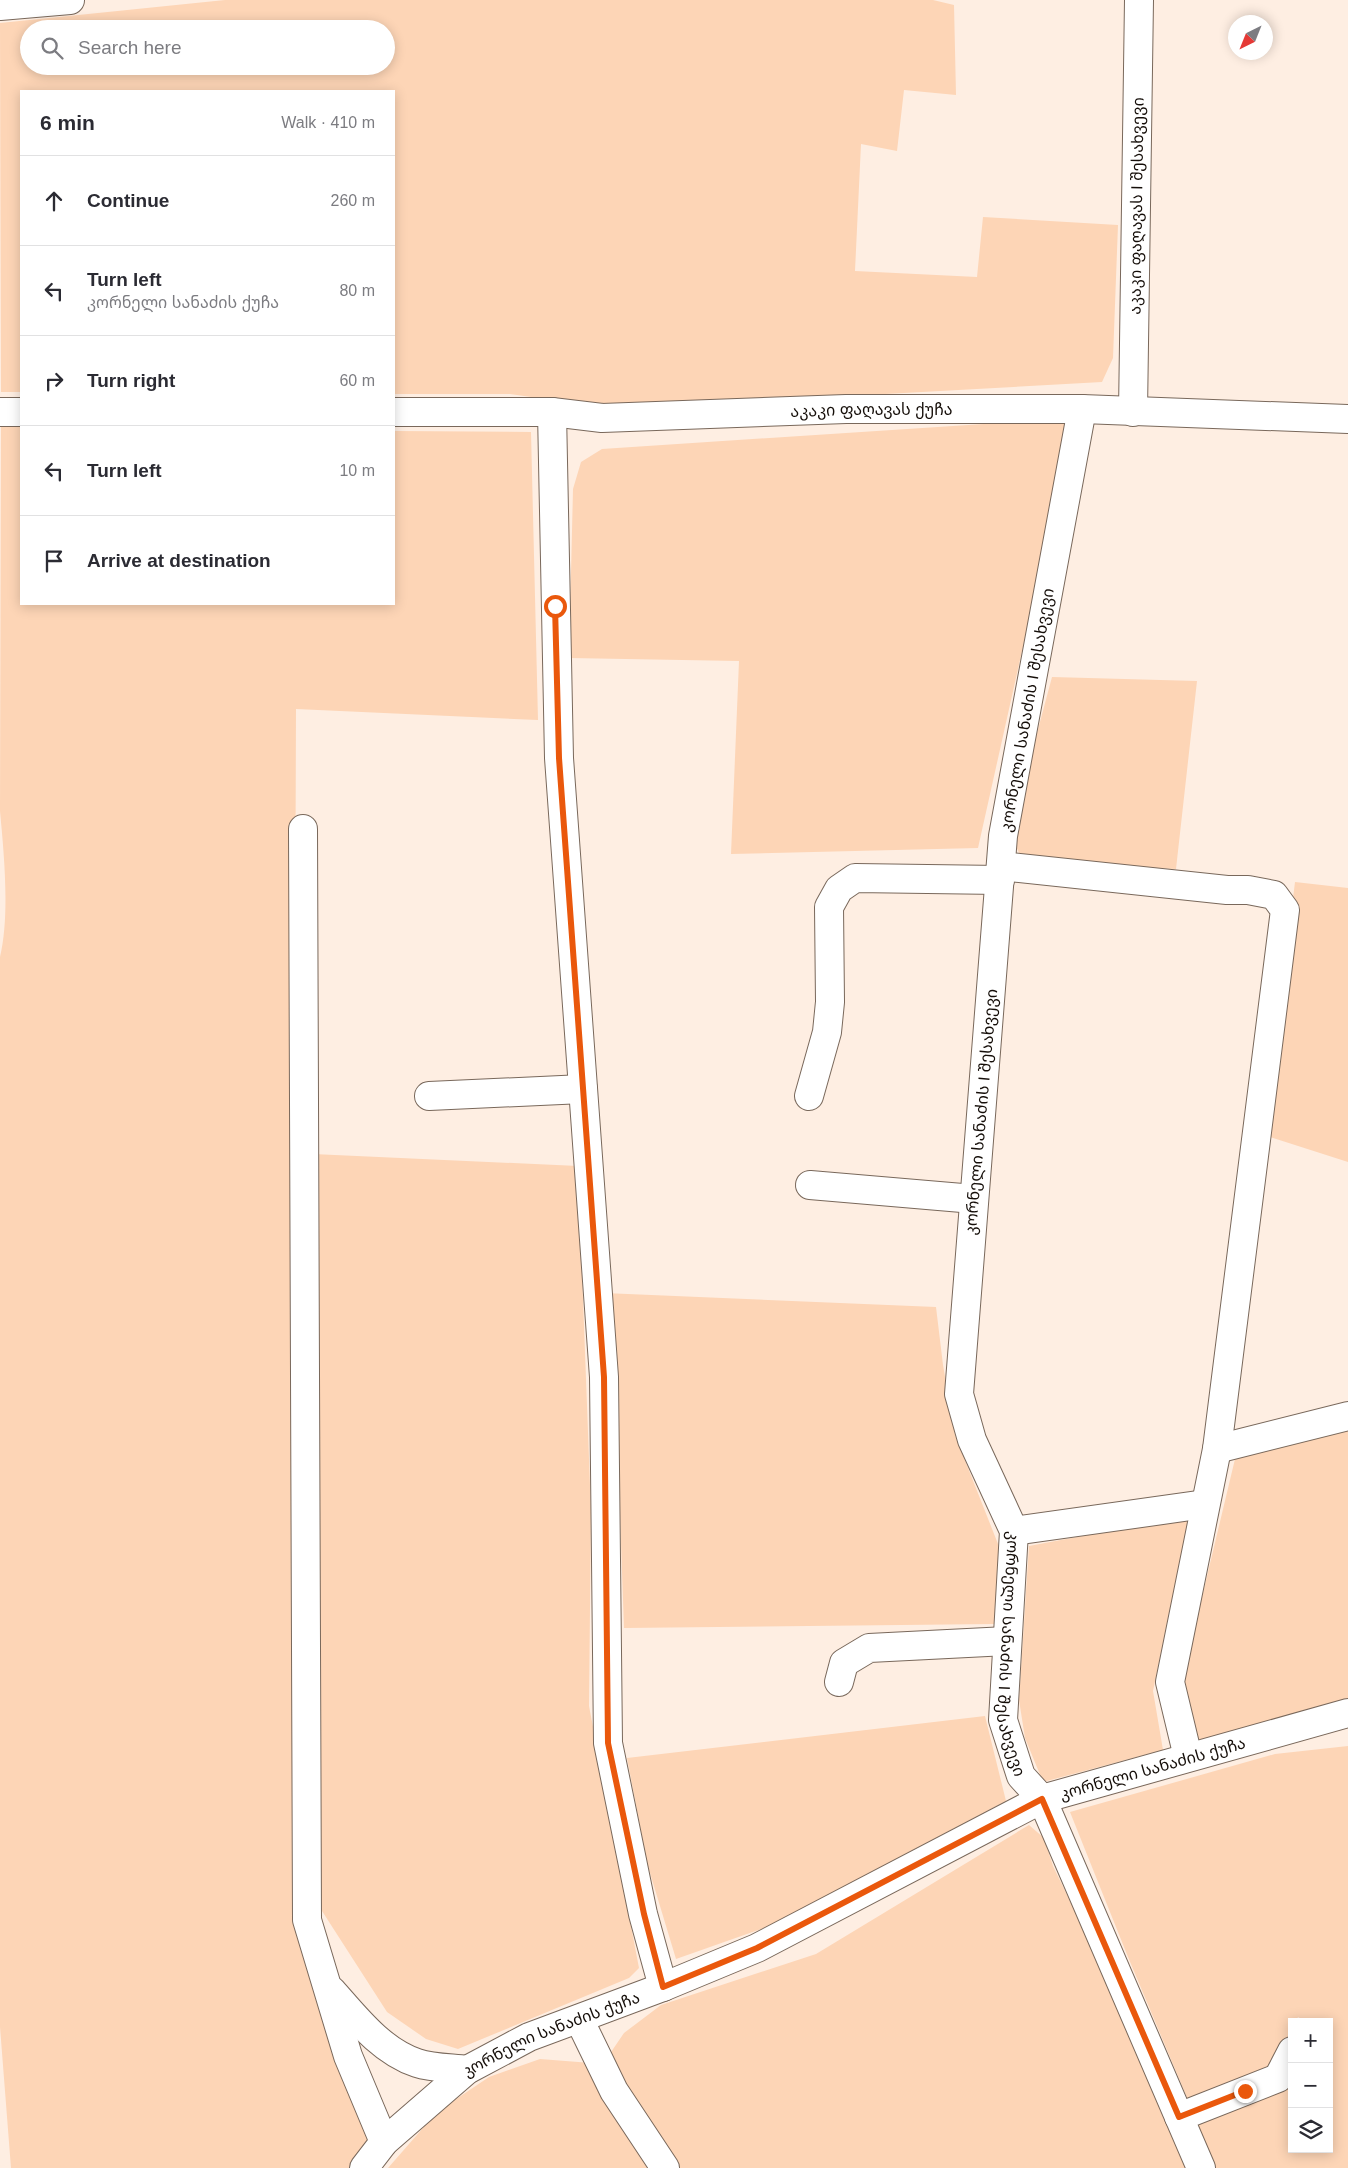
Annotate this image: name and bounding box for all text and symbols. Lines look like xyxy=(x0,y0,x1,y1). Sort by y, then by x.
north arrow xyxy=(1228,15,1273,60)
search box xyxy=(20,20,395,75)
icon: search xyxy=(38,34,66,62)
text: Search here xyxy=(78,37,182,58)
street label: აკაკი ფაღავას I შესახვევი xyxy=(1126,97,1147,315)
text: 6 min xyxy=(40,111,95,134)
text: Walk · 410 m xyxy=(281,114,375,131)
icon: ahead xyxy=(40,187,68,215)
text: Continue xyxy=(87,190,169,211)
text: 260 m xyxy=(331,192,375,209)
text: Turn left xyxy=(87,269,162,290)
icon: left xyxy=(40,277,68,305)
text: 80 m xyxy=(339,282,375,299)
text: კორნელი სანაძის ქუჩა xyxy=(87,294,279,311)
icon: right xyxy=(40,367,68,395)
text: Turn right xyxy=(87,370,175,391)
text: 60 m xyxy=(339,372,375,389)
street label: აკაკი ფაღავას ქუჩა xyxy=(790,401,953,420)
icon: left xyxy=(40,457,68,485)
text: Turn left xyxy=(87,460,162,481)
text: 10 m xyxy=(339,462,375,479)
icon: arrive xyxy=(40,547,68,575)
text: Arrive at destination xyxy=(87,550,271,571)
street label: კორნელი სანაძის I შესახვევი xyxy=(997,587,1059,834)
route start xyxy=(544,595,567,618)
street label: კორნელი სანაძის I შესახვევი xyxy=(962,988,1002,1236)
street label: კორნელი სანაძის I შესახვევი xyxy=(994,1531,1029,1778)
street label: კორნელი სანაძის ქუჩა xyxy=(1058,1734,1247,1803)
street label: კორნელი სანაძის ქუჩა xyxy=(458,1988,642,2080)
map controls xyxy=(1288,2018,1333,2153)
button: + xyxy=(1288,2018,1333,2063)
button: − xyxy=(1288,2063,1333,2108)
route end xyxy=(1234,2080,1257,2103)
button: layers xyxy=(1288,2108,1333,2153)

